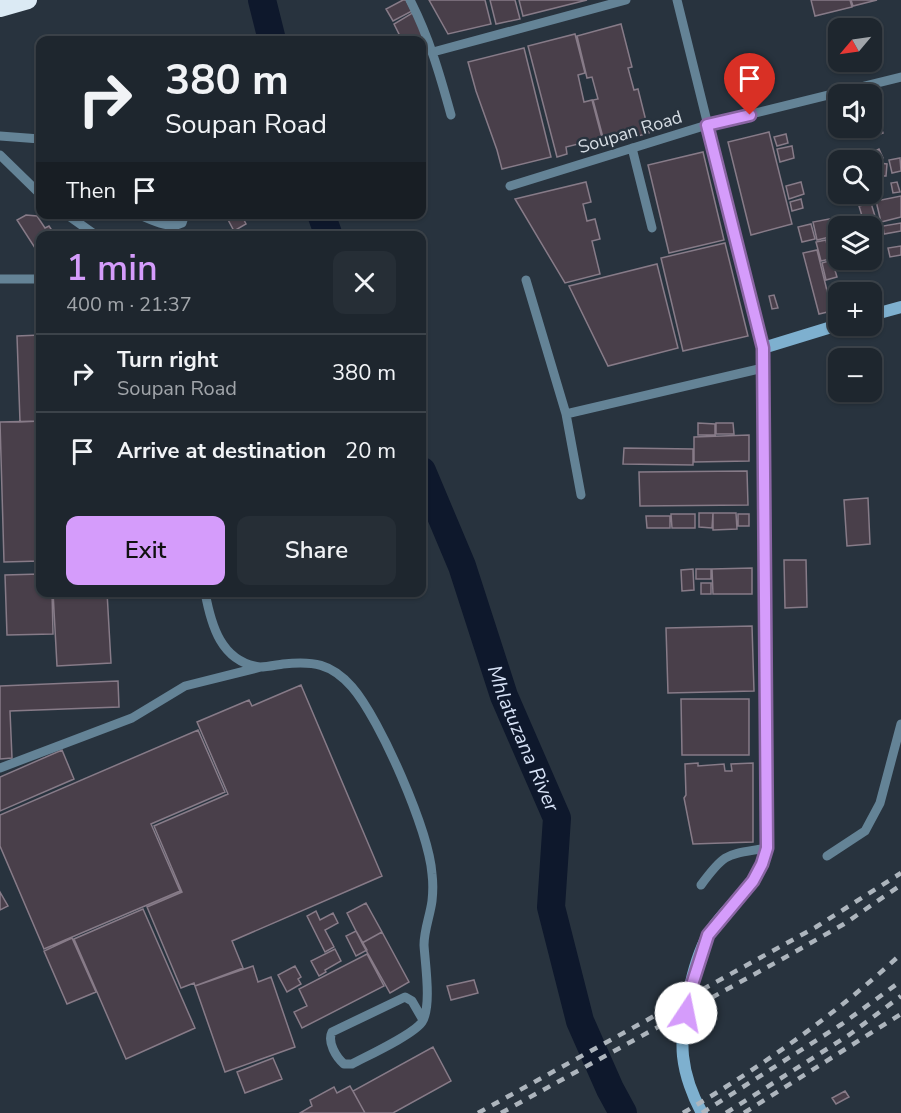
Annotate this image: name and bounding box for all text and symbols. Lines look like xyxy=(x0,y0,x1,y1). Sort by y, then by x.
north arrow xyxy=(828,18,882,72)
map controls xyxy=(828,18,882,402)
text: 380 m xyxy=(165,52,289,109)
pin xyxy=(724,53,775,115)
icon: right xyxy=(66,60,144,138)
icon: arrive xyxy=(733,62,766,95)
button: sound xyxy=(828,84,882,138)
street label: Soupan Road xyxy=(575,105,685,159)
text: Soupan Road xyxy=(165,106,327,143)
button: search xyxy=(828,150,882,204)
icon: arrive xyxy=(128,174,161,207)
text: Then xyxy=(66,176,116,206)
button: layers xyxy=(828,216,882,270)
text: 1 min xyxy=(66,244,158,293)
button: close xyxy=(333,251,396,314)
button: + xyxy=(828,282,882,336)
text: 400 m · 21:37 xyxy=(66,291,192,318)
text: Turn right xyxy=(117,345,218,375)
button: − xyxy=(828,348,882,402)
icon: right xyxy=(66,357,99,390)
text: 380 m xyxy=(332,358,396,388)
text: Soupan Road xyxy=(117,375,237,402)
icon: arrive xyxy=(66,435,99,468)
text: Arrive at destination xyxy=(117,436,326,466)
text: 20 m xyxy=(345,436,396,466)
button: Exit xyxy=(66,516,225,585)
button: Share xyxy=(237,516,396,585)
water label: Mhlatuzana River xyxy=(481,662,566,816)
position arrow xyxy=(654,981,718,1045)

